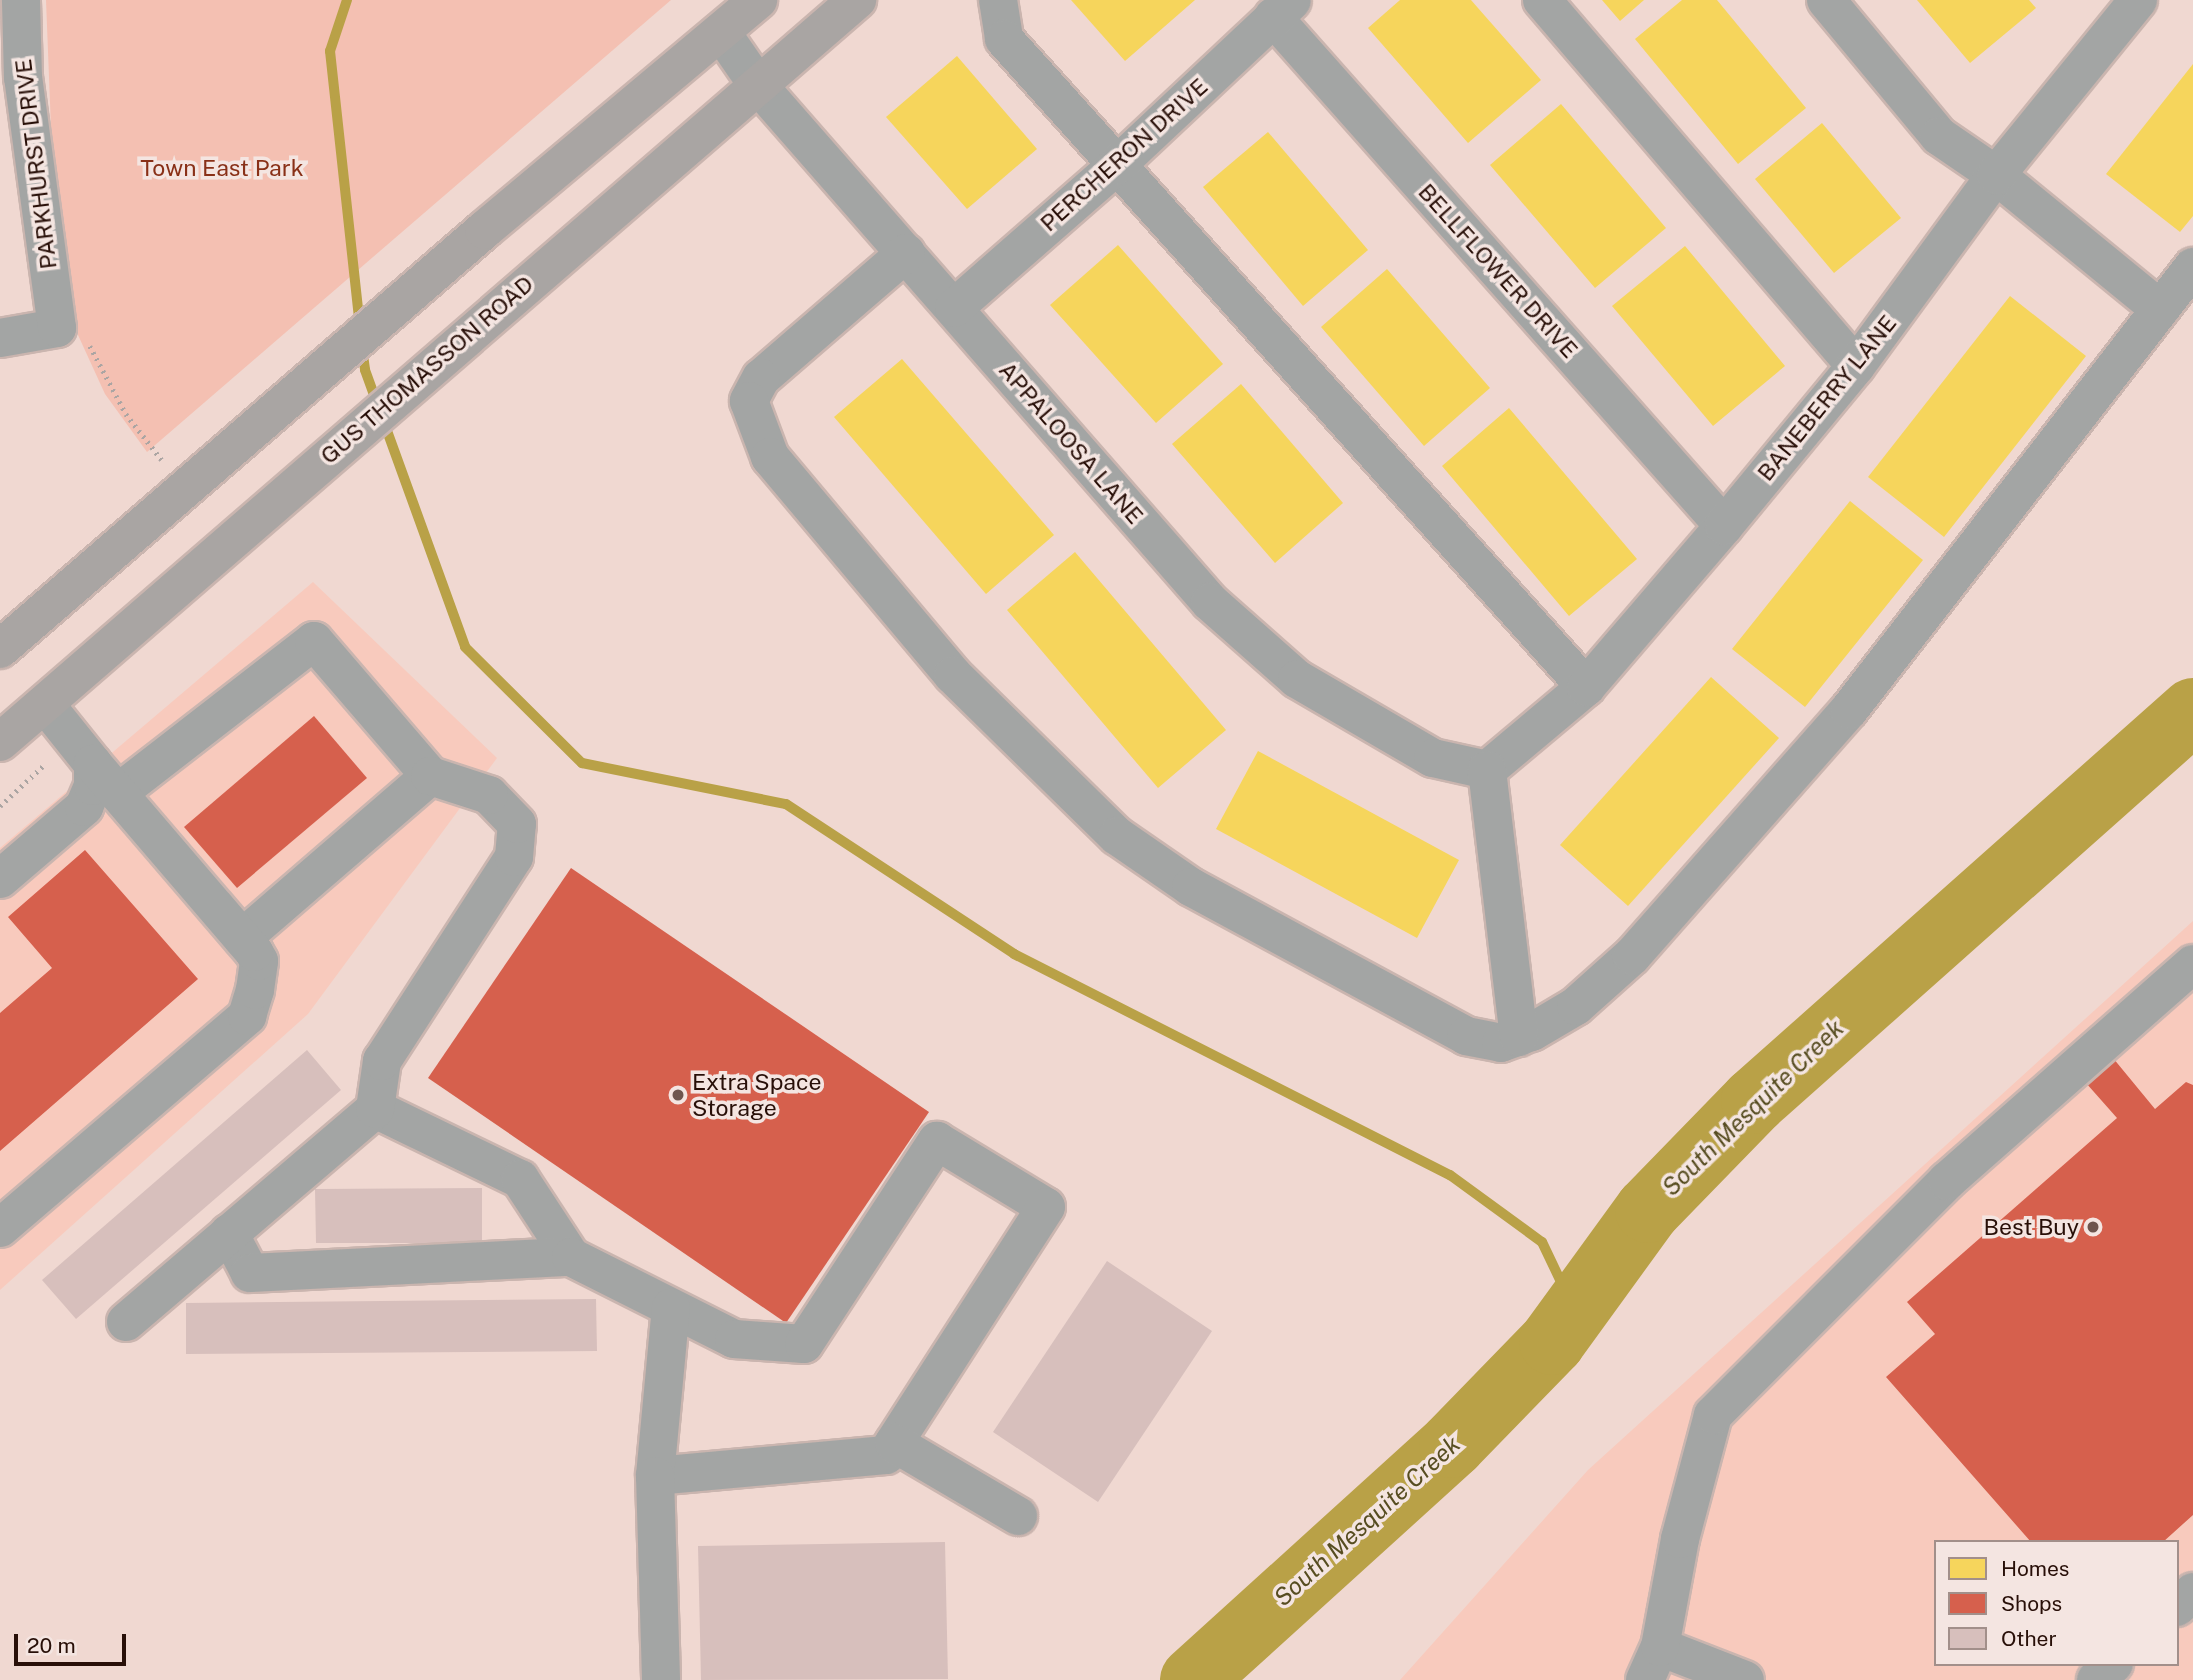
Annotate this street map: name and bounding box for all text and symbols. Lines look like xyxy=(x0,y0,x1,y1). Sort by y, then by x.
street label: PARKHURST DRIVE xyxy=(9,57,63,271)
street label: PERCHERON DRIVE xyxy=(1035,73,1213,237)
park label: Town East Park xyxy=(140,154,304,182)
street label: BELLFLOWER DRIVE xyxy=(1413,178,1583,364)
street label: GUS THOMASSON ROAD xyxy=(315,270,539,470)
street label: BANEBERRY LANE xyxy=(1752,310,1902,486)
street label: APPALOOSA LANE xyxy=(993,356,1149,530)
water label: South Mesquite Creek xyxy=(1656,1014,1850,1202)
place label: Extra Space Storage xyxy=(692,1068,821,1122)
marker: Extra Space Storage xyxy=(670,1087,686,1103)
place label: Best Buy xyxy=(1984,1213,2079,1241)
marker: Best Buy xyxy=(2085,1219,2101,1235)
water label: South Mesquite Creek xyxy=(1268,1430,1466,1612)
legend xyxy=(1934,1540,2179,1666)
text: Homes xyxy=(2001,1556,2069,1581)
text: Shops xyxy=(2001,1591,2062,1616)
scale bar xyxy=(18,1620,130,1664)
text: Other xyxy=(2001,1626,2057,1651)
text: 20 m xyxy=(27,1633,76,1658)

